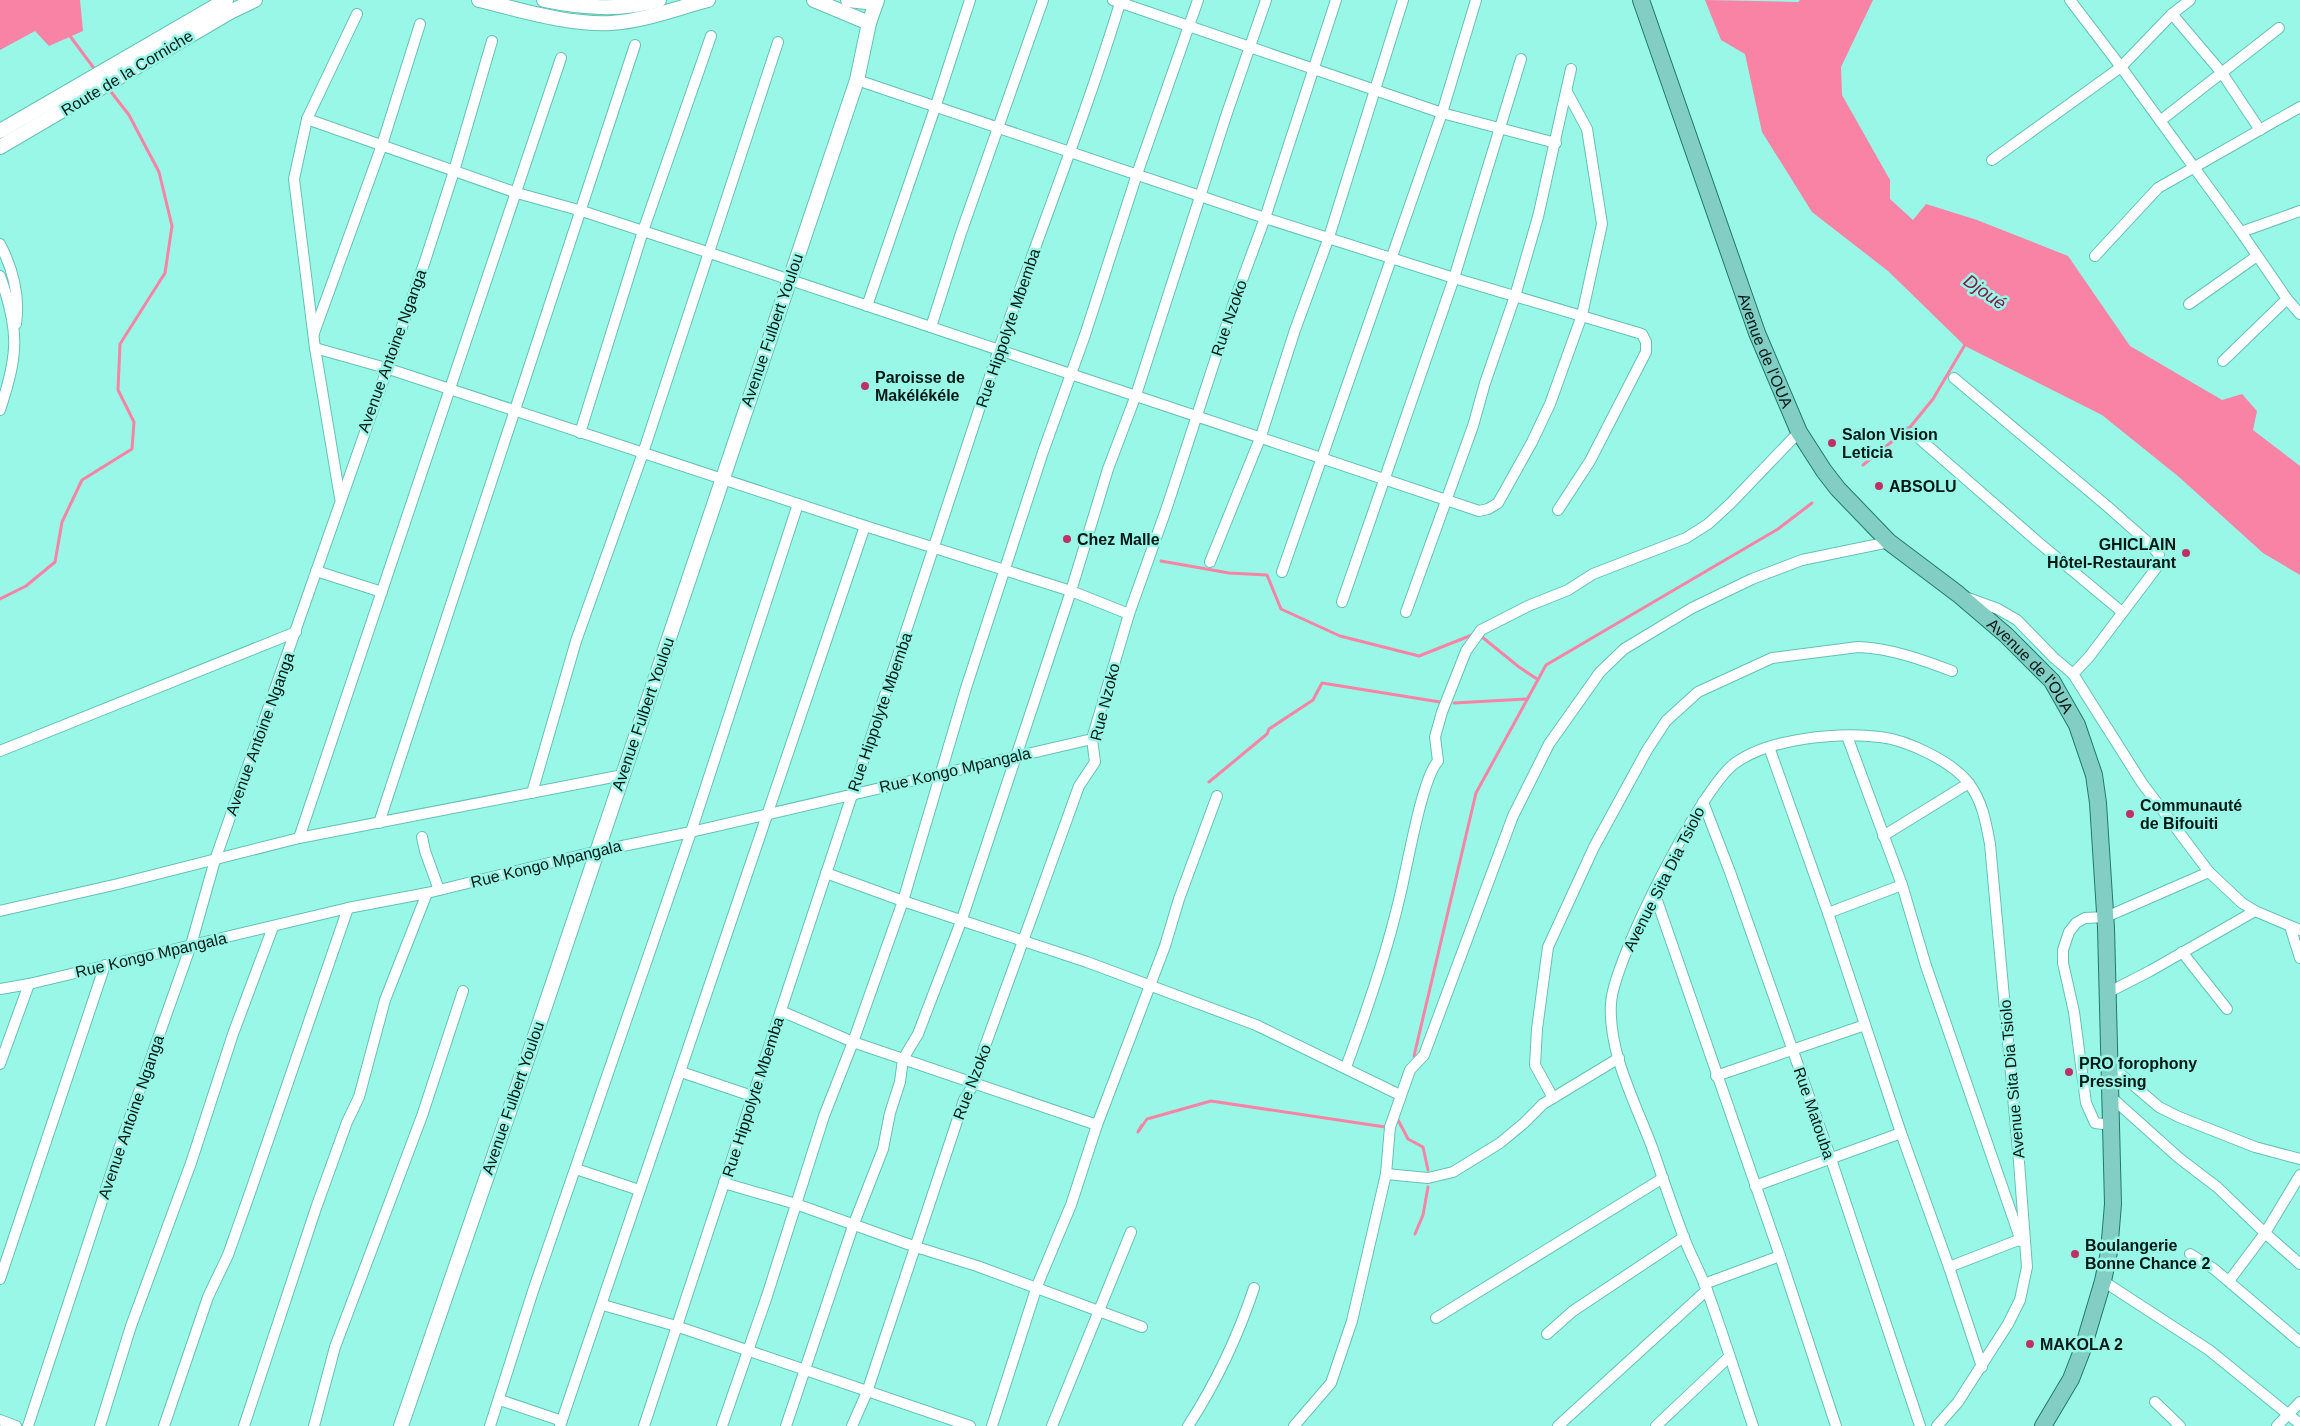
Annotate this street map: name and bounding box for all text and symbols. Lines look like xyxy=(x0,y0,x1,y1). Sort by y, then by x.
street label: Route de la Corniche xyxy=(58,27,196,119)
street label: Rue Hippolyte Mbemba xyxy=(973,246,1043,410)
street label: Avenue Fulbert Youlou xyxy=(738,251,806,409)
street label: Avenue Antoine Nganga xyxy=(355,267,429,435)
water label: Djoué xyxy=(1960,270,2010,314)
street label: Rue Nzoko xyxy=(1208,278,1250,358)
street label: Avenue de l'OUA xyxy=(1735,291,1796,411)
place label: Paroisse de Makélékéle xyxy=(875,369,965,404)
marker: Paroisse de Makélékéle xyxy=(859,380,871,392)
place label: Salon Vision Leticia xyxy=(1842,426,1938,461)
marker: Salon Vision Leticia xyxy=(1826,437,1838,449)
place label: ABSOLU xyxy=(1889,478,1957,495)
marker: ABSOLU xyxy=(1873,480,1885,492)
place label: Chez Malle xyxy=(1077,531,1160,548)
marker: Chez Malle xyxy=(1061,533,1073,545)
place label: GHICLAIN Hôtel-Restaurant xyxy=(2047,536,2177,571)
marker: GHICLAIN Hôtel-Restaurant xyxy=(2180,547,2192,559)
street label: Avenue de l'OUA xyxy=(1984,615,2077,716)
street label: Rue Hippolyte Mbemba xyxy=(845,630,915,794)
street label: Avenue Fulbert Youlou xyxy=(609,635,677,793)
street label: Avenue Antoine Nganga xyxy=(223,650,297,818)
street label: Rue Nzoko xyxy=(1087,661,1123,742)
street label: Rue Kongo Mpangala xyxy=(878,744,1032,796)
place label: Communauté de Bifouiti xyxy=(2140,797,2242,832)
street label: Avenue Sita Dia Tsiolo xyxy=(1620,804,1708,954)
marker: Communauté de Bifouiti xyxy=(2124,808,2136,820)
street label: Rue Kongo Mpangala xyxy=(469,837,623,891)
street label: Rue Kongo Mpangala xyxy=(74,929,228,981)
street label: Avenue Sita Dia Tsiolo xyxy=(1997,999,2027,1159)
street label: Rue Hippolyte Mbemba xyxy=(719,1015,787,1179)
street label: Avenue Fulbert Youlou xyxy=(479,1019,547,1177)
street label: Avenue Antoine Nganga xyxy=(95,1033,167,1201)
street label: Rue Nzoko xyxy=(950,1042,994,1122)
place label: PRO forophony Pressing xyxy=(2079,1055,2197,1090)
street label: Rue Matouba xyxy=(1790,1065,1838,1161)
marker: PRO forophony Pressing xyxy=(2063,1066,2075,1078)
place label: Boulangerie Bonne Chance 2 xyxy=(2085,1237,2210,1272)
marker: Boulangerie Bonne Chance 2 xyxy=(2069,1248,2081,1260)
place label: MAKOLA 2 xyxy=(2040,1336,2123,1353)
marker: MAKOLA 2 xyxy=(2024,1338,2036,1350)

